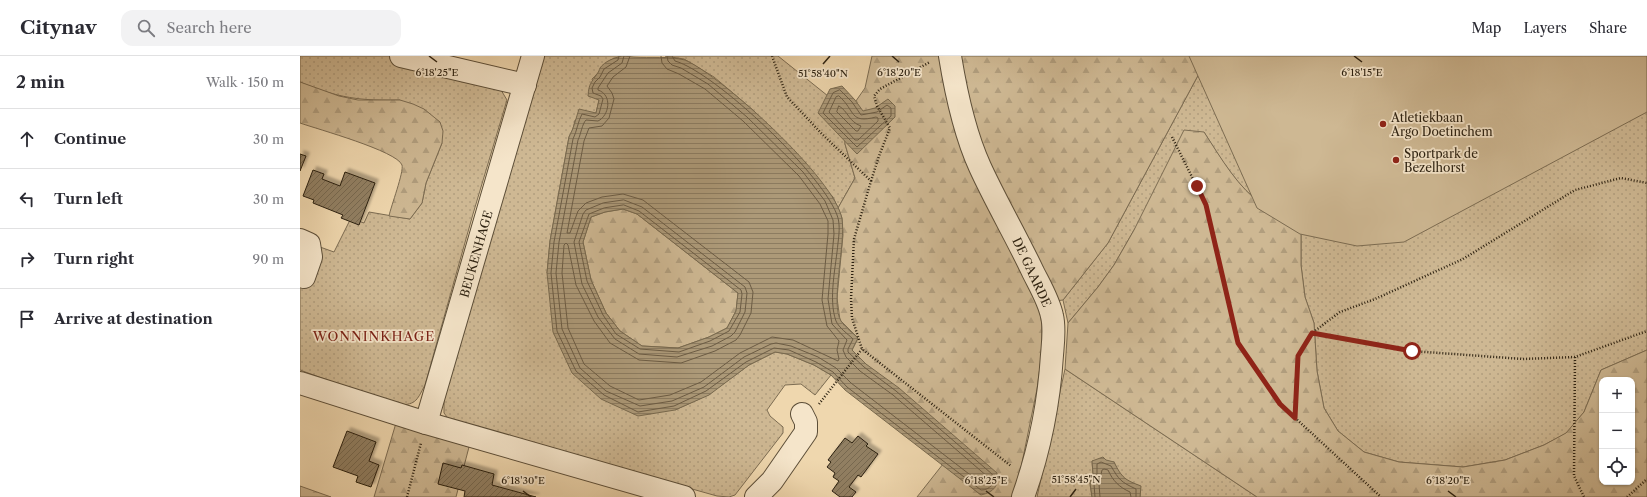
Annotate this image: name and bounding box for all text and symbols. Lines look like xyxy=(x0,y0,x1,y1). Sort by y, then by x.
search box xyxy=(121,10,401,46)
text: Citynav xyxy=(20,16,97,39)
icon: search xyxy=(135,17,157,39)
text: Search here xyxy=(167,18,252,37)
text: Map xyxy=(1471,19,1501,37)
text: Layers xyxy=(1523,19,1567,37)
text: Share xyxy=(1589,19,1627,37)
text: 6°18'25"E xyxy=(415,66,459,79)
text: 6°18'20"E xyxy=(877,66,921,79)
text: 6°18'15"E xyxy=(1341,66,1383,79)
text: 51°58'40"N xyxy=(798,67,848,80)
text: 2 min xyxy=(16,72,65,92)
text: Walk · 150 m xyxy=(206,74,284,90)
place label: Atletiekbaan Argo Doetinchem xyxy=(1390,110,1493,139)
marker: Atletiekbaan Argo Doetinchem xyxy=(1378,119,1388,129)
icon: ahead xyxy=(16,128,38,150)
text: Continue xyxy=(54,129,126,148)
text: 30 m xyxy=(253,131,284,147)
place label: Sportpark de Bezelhorst xyxy=(1404,146,1478,175)
marker: Sportpark de Bezelhorst xyxy=(1391,155,1401,165)
route end xyxy=(1188,177,1206,195)
icon: left xyxy=(16,188,38,210)
text: Turn left xyxy=(54,189,123,208)
text: 30 m xyxy=(253,191,284,207)
street label: BEUKENHAGE xyxy=(456,209,496,299)
street label: DE GAARDE xyxy=(1009,235,1055,309)
icon: right xyxy=(16,248,38,270)
text: Turn right xyxy=(54,249,134,268)
text: 90 m xyxy=(253,251,284,267)
icon: arrive xyxy=(16,308,38,330)
text: Arrive at destination xyxy=(54,309,213,328)
district label: WONNINKHAGE xyxy=(312,328,435,344)
route start xyxy=(1403,342,1421,360)
map controls xyxy=(1599,377,1635,485)
button: + xyxy=(1599,377,1635,413)
button: − xyxy=(1599,413,1635,449)
button: locate xyxy=(1599,449,1635,485)
text: 51°58'45"N xyxy=(1051,473,1101,486)
text: 6°18'30"E xyxy=(501,474,545,487)
text: 6°18'25"E xyxy=(964,474,1008,487)
text: 6°18'20"E xyxy=(1426,474,1470,487)

